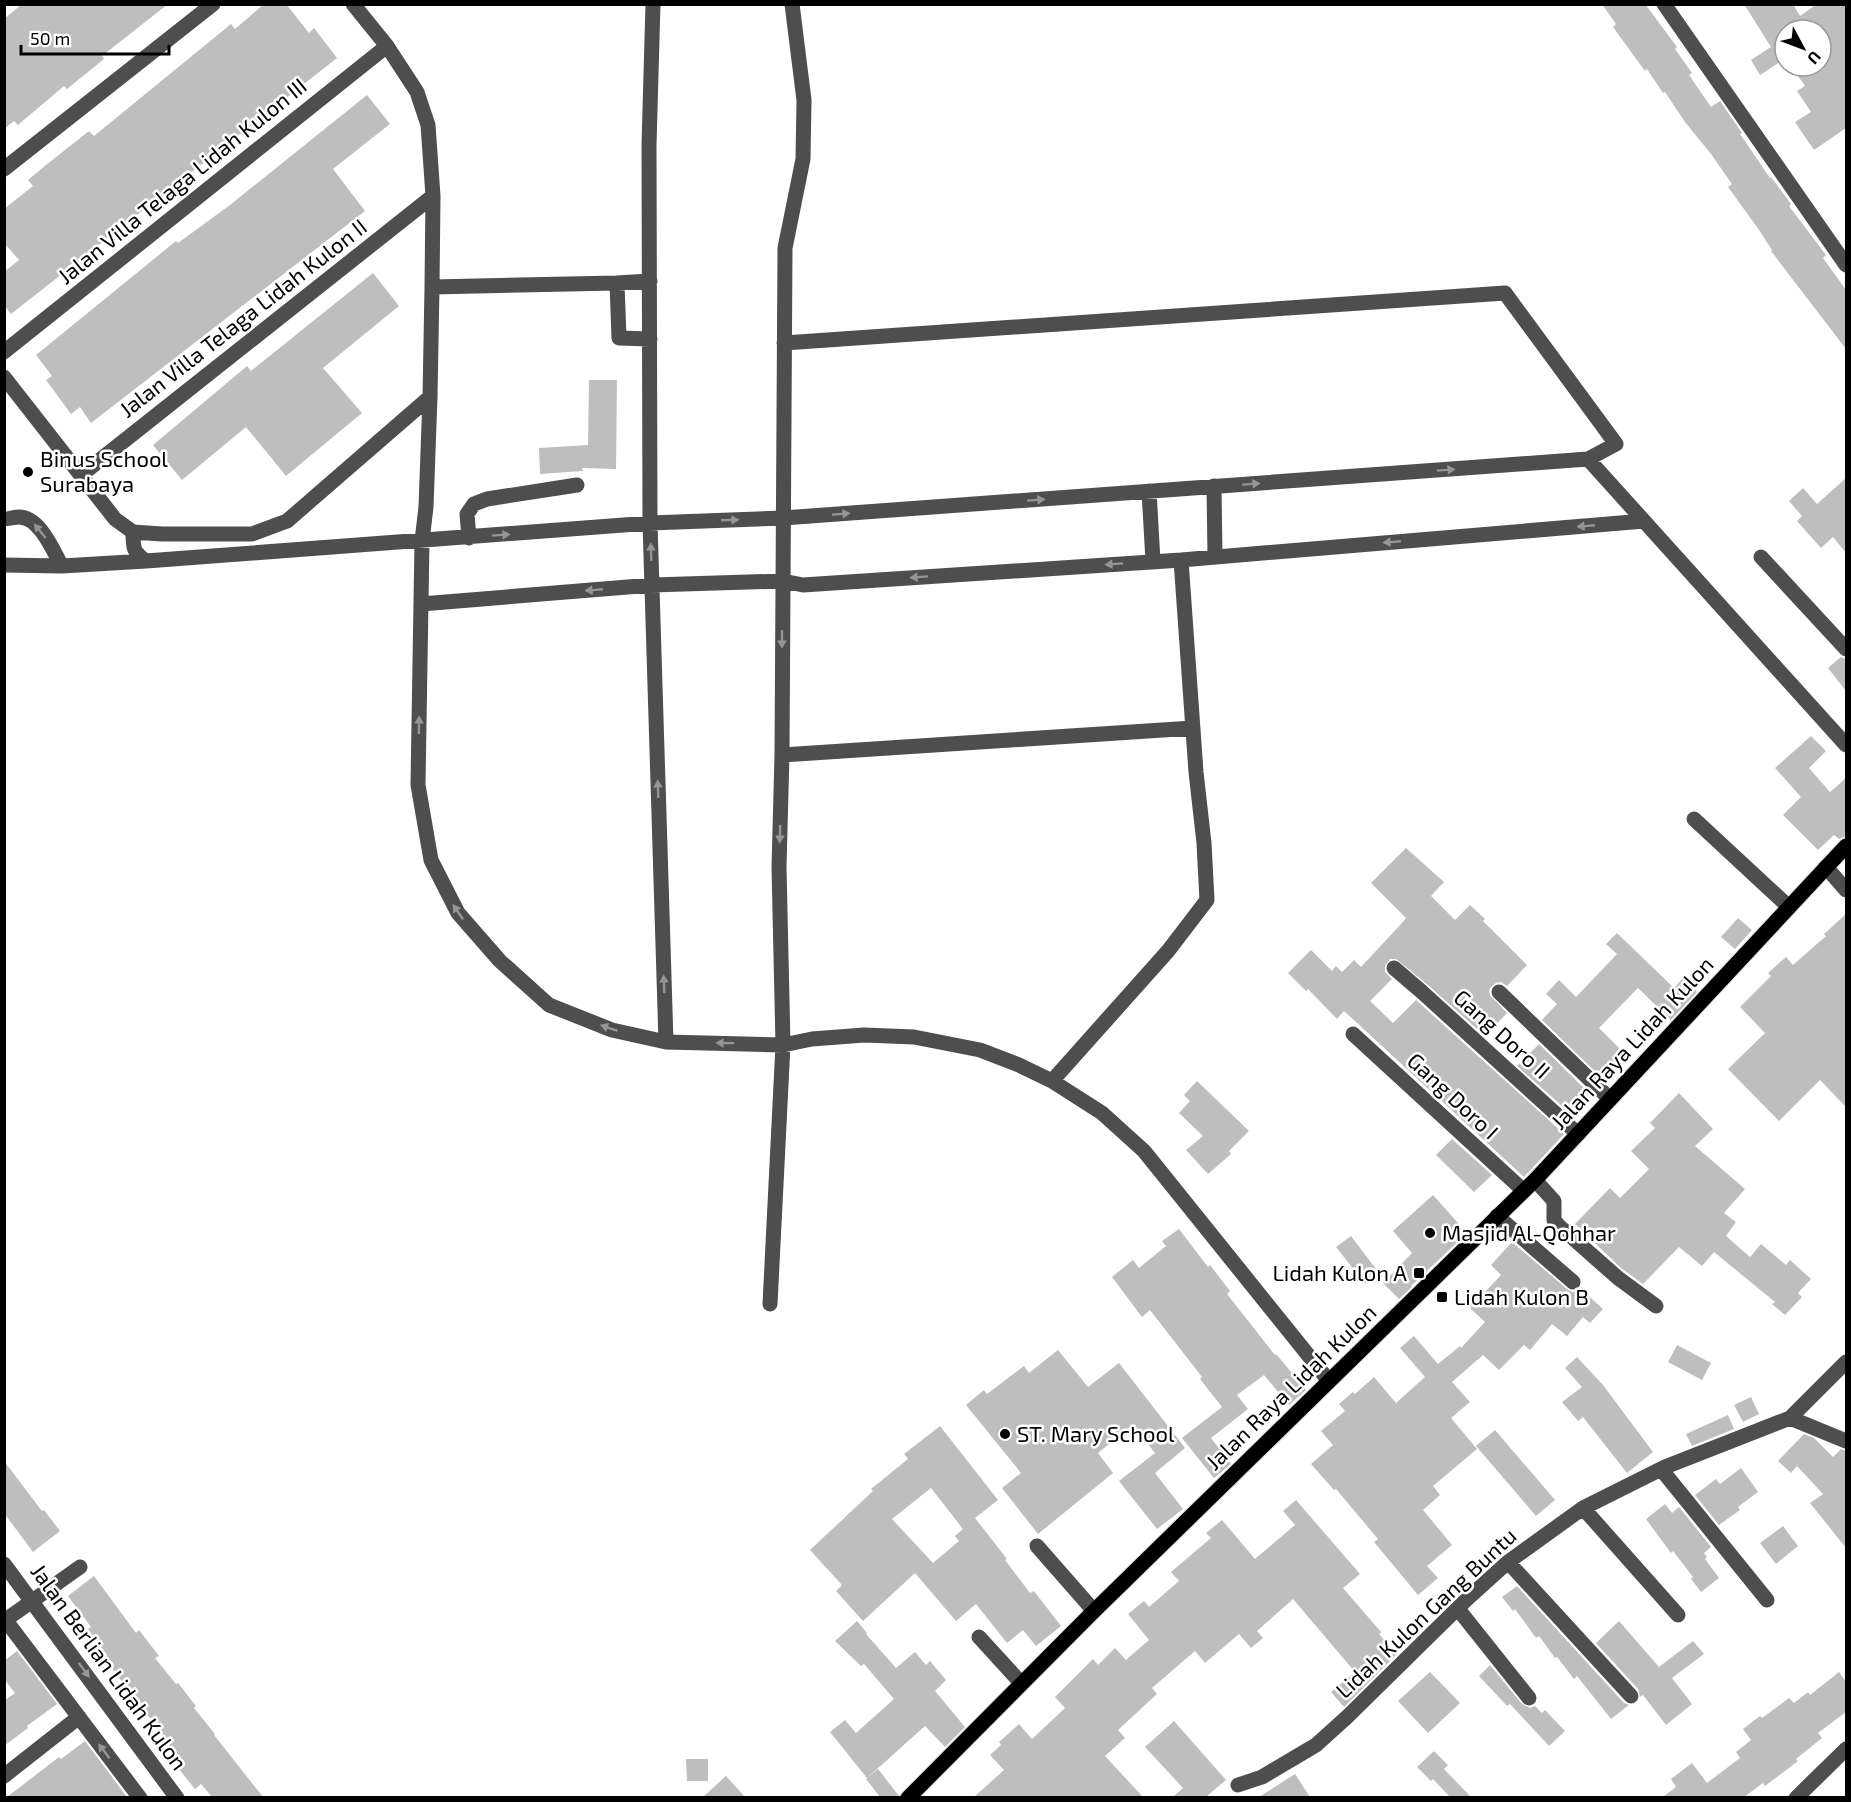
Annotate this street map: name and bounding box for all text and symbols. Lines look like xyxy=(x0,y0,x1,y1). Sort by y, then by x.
scale bar xyxy=(21,18,170,56)
north arrow xyxy=(1773,18,1833,78)
text: 50 m xyxy=(30,27,70,49)
text: U xyxy=(1804,48,1825,69)
street label: Jalan Villa Telaga Lidah Kulon III xyxy=(52,72,311,289)
street label: Jalan Villa Telaga Lidah Kulon II xyxy=(114,213,371,422)
place label: Binus School Surabaya xyxy=(40,445,168,496)
marker: Binus School Surabaya xyxy=(21,465,35,479)
one-way arrow xyxy=(1436,465,1455,474)
one-way arrow xyxy=(1242,479,1261,488)
one-way arrow xyxy=(1026,495,1045,504)
one-way arrow xyxy=(832,509,851,519)
one-way arrow xyxy=(720,516,739,525)
one-way arrow xyxy=(1577,521,1596,530)
one-way arrow xyxy=(34,523,47,539)
one-way arrow xyxy=(492,530,511,540)
one-way arrow xyxy=(1382,537,1401,547)
one-way arrow xyxy=(647,542,656,561)
one-way arrow xyxy=(1104,559,1123,569)
one-way arrow xyxy=(910,572,929,582)
one-way arrow xyxy=(584,585,603,595)
one-way arrow xyxy=(777,630,787,649)
one-way arrow xyxy=(414,715,423,734)
one-way arrow xyxy=(654,779,663,798)
one-way arrow xyxy=(775,825,785,844)
one-way arrow xyxy=(452,904,464,920)
street label: Jalan Raya Lidah Kulon xyxy=(1545,951,1718,1134)
one-way arrow xyxy=(659,974,669,993)
street label: Gang Doro II xyxy=(1449,983,1556,1083)
one-way arrow xyxy=(600,1023,618,1033)
one-way arrow xyxy=(715,1039,734,1048)
street label: Gang Doro I xyxy=(1403,1047,1504,1144)
place label: Masjid Al-Qohhar xyxy=(1442,1219,1616,1246)
marker: Masjid Al-Qohhar xyxy=(1423,1226,1437,1240)
place label: Lidah Kulon A xyxy=(1273,1259,1407,1285)
marker: Lidah Kulon A xyxy=(1412,1266,1426,1280)
place label: Lidah Kulon B xyxy=(1454,1283,1589,1309)
marker: Lidah Kulon B xyxy=(1435,1290,1449,1304)
street label: Jalan Raya Lidah Kulon xyxy=(1200,1298,1381,1474)
place label: ST. Mary School xyxy=(1017,1420,1175,1446)
marker: ST. Mary School xyxy=(998,1427,1012,1441)
street label: Lidah Kulon Gang Buntu xyxy=(1330,1522,1521,1703)
street label: Jalan Berlian Lidah Kulon xyxy=(26,1558,193,1774)
one-way arrow xyxy=(78,1662,90,1678)
one-way arrow xyxy=(99,1743,111,1758)

